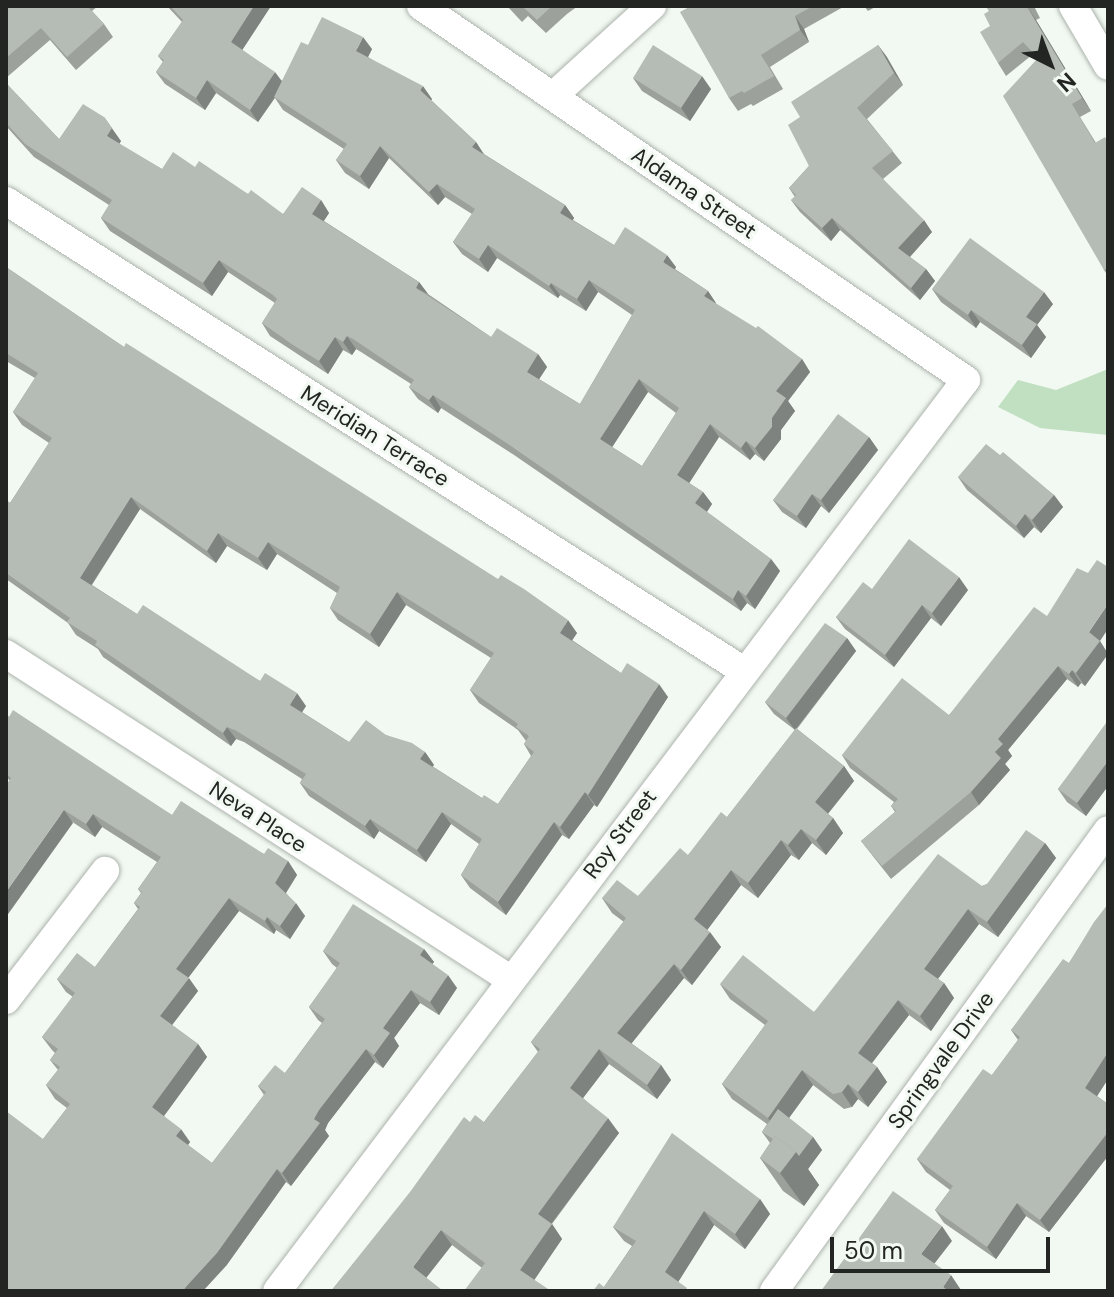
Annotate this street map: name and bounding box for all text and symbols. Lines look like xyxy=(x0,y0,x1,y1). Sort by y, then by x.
north arrow xyxy=(1010,24,1090,104)
text: N xyxy=(1051,66,1082,98)
street label: Aldama Street xyxy=(626,142,762,244)
street label: Meridian Terrace xyxy=(296,380,454,492)
street label: Neva Place xyxy=(204,776,312,858)
street label: Roy Street xyxy=(578,784,662,884)
street label: Springvale Drive xyxy=(882,986,1000,1134)
scale bar xyxy=(834,1221,1054,1271)
text: 50 m xyxy=(844,1235,903,1266)

